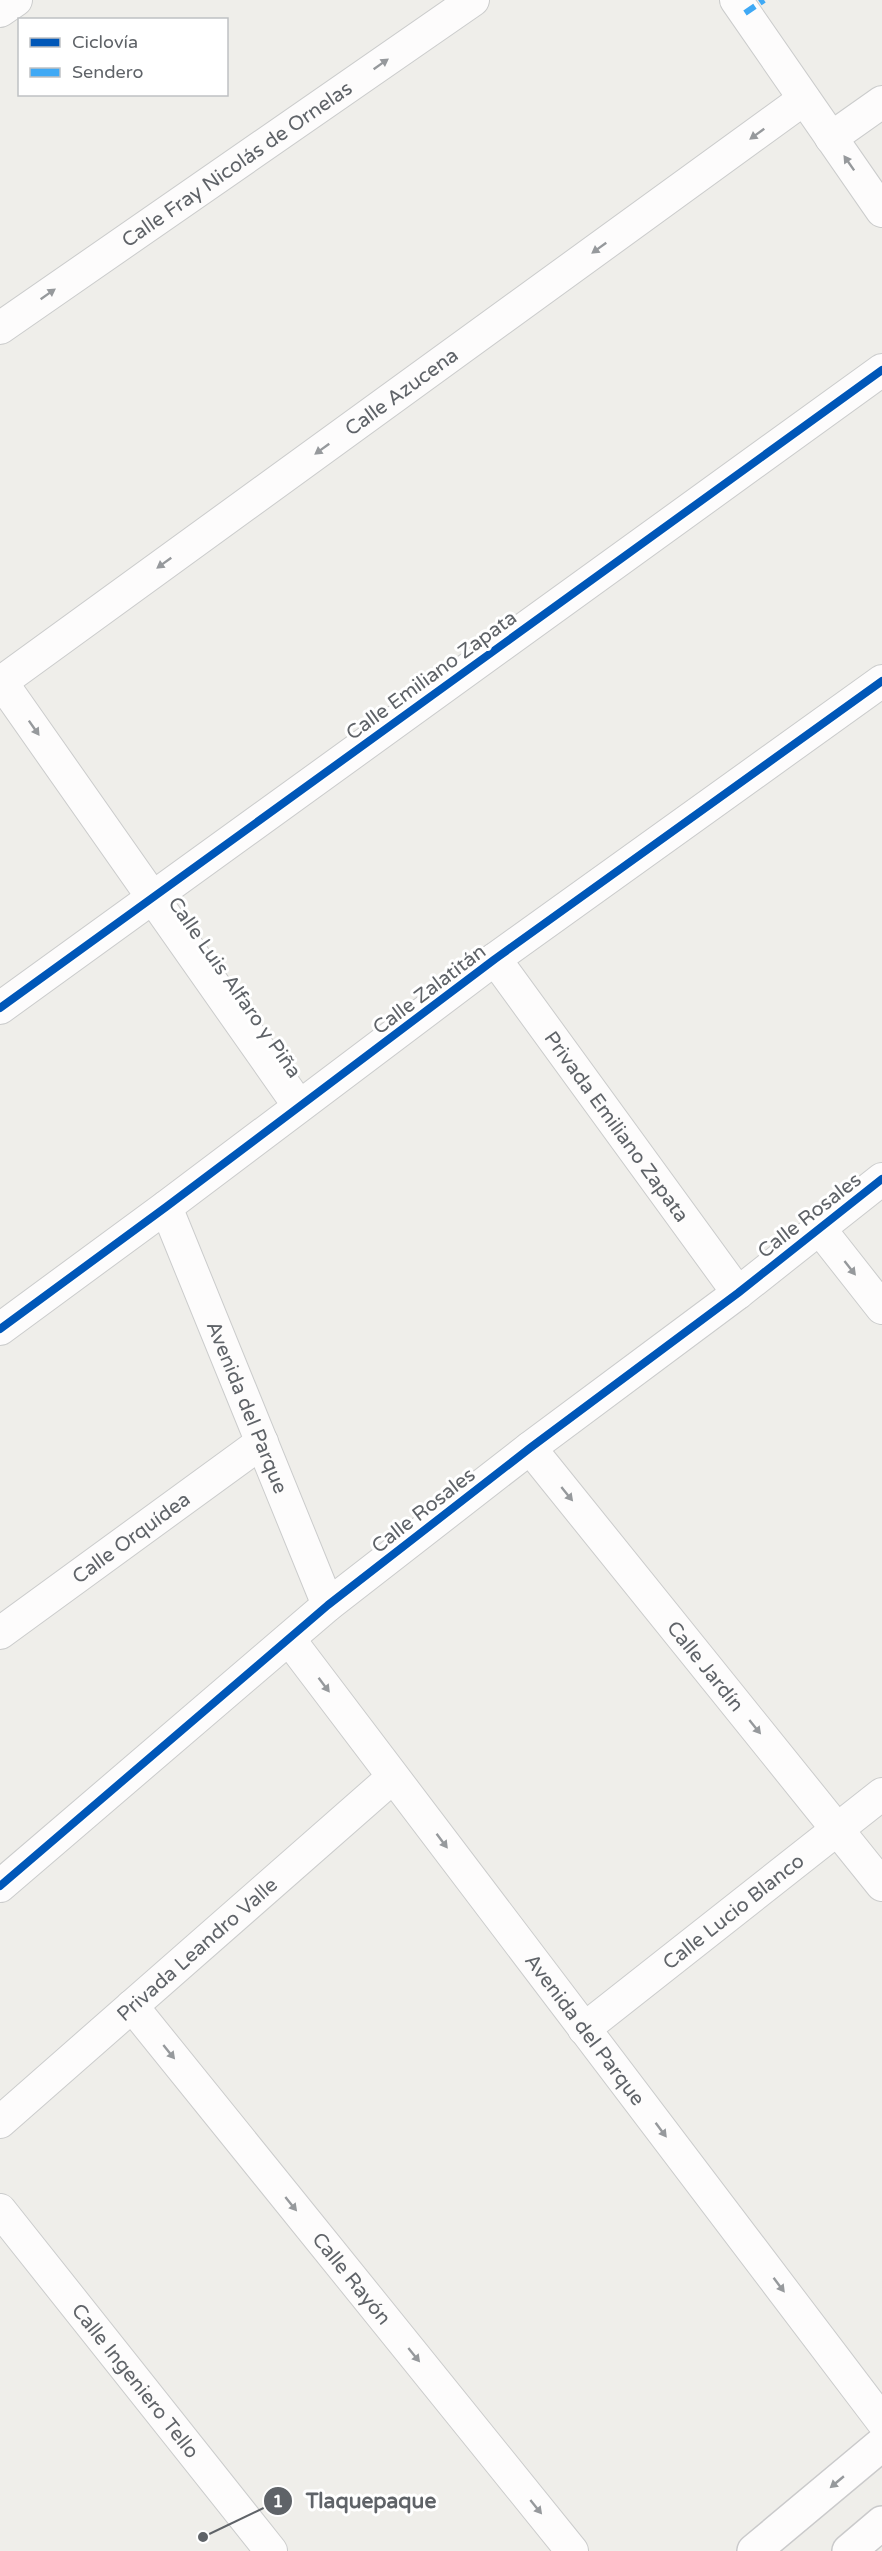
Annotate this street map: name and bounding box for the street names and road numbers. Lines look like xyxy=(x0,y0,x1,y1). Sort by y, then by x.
street label: Calle Fray Nicolás de Ornelas xyxy=(117,77,357,253)
street label: Calle Azucena xyxy=(341,343,463,441)
street label: Calle Emiliano Zapata xyxy=(342,606,521,746)
street label: Calle Luis Alfaro y Piña xyxy=(162,892,306,1083)
street label: Calle Zalatitán xyxy=(368,940,491,1040)
street label: Privada Emiliano Zapata xyxy=(539,1027,693,1227)
street label: Calle Rosales xyxy=(753,1168,866,1264)
street label: Avenida del Parque xyxy=(201,1318,292,1497)
street label: Calle Rosales xyxy=(367,1463,480,1559)
street label: Calle Orquídea xyxy=(68,1487,195,1589)
street label: Calle Jardín xyxy=(661,1617,749,1717)
street label: Calle Lucio Blanco xyxy=(658,1849,809,1975)
street label: Privada Leandro Valle xyxy=(112,1873,283,2027)
street label: Avenida del Parque xyxy=(519,1949,649,2111)
street label: Calle Rayón xyxy=(307,2228,396,2330)
street label: Calle Ingeniero Tello xyxy=(66,2299,204,2463)

